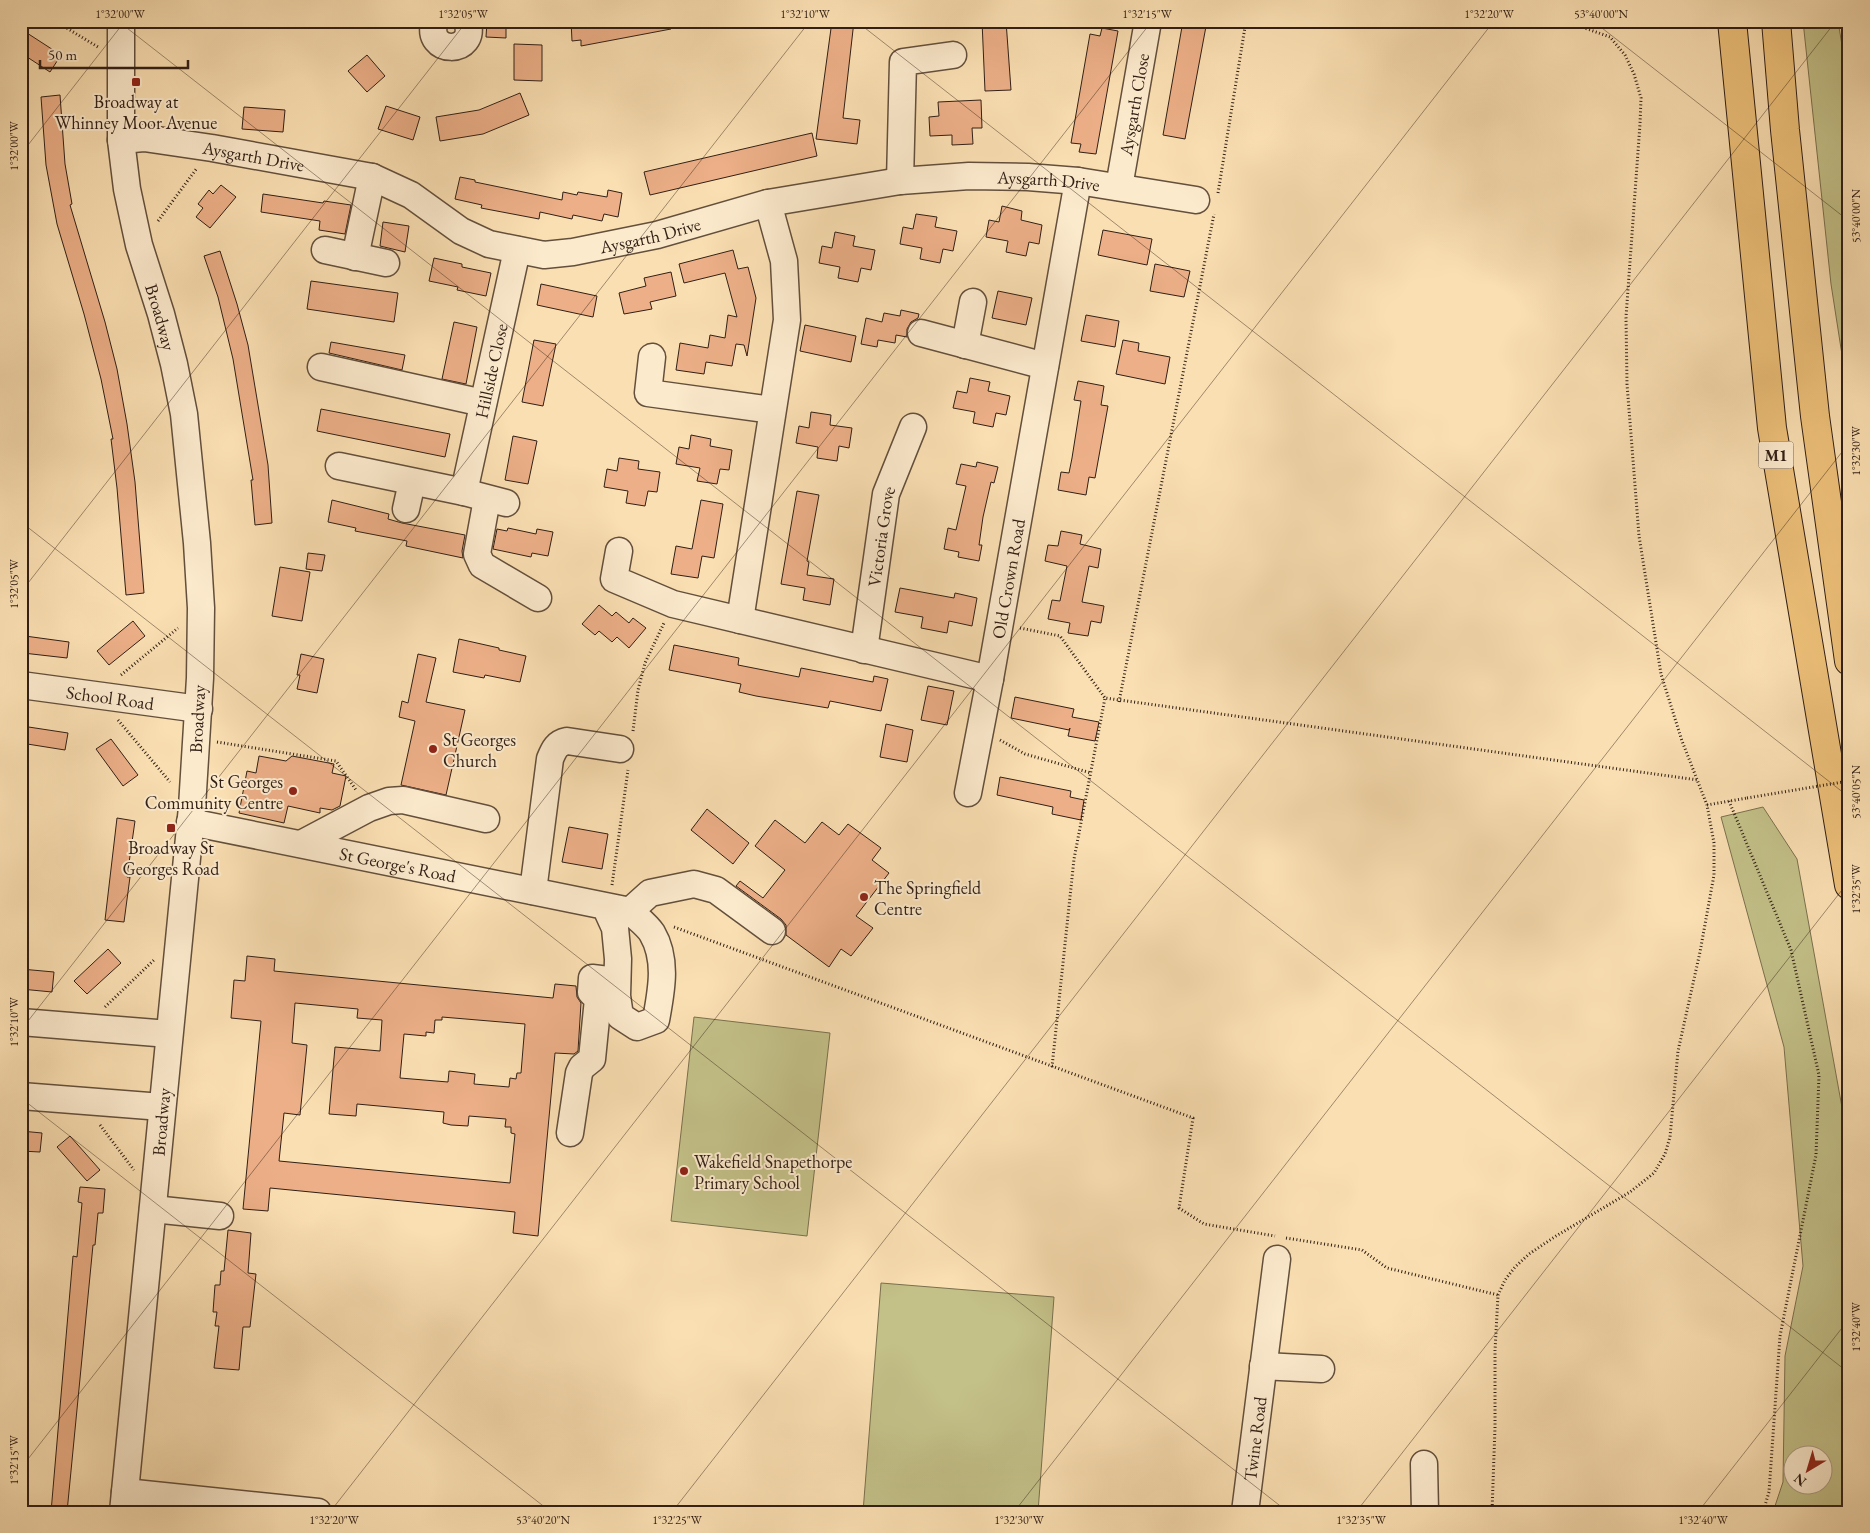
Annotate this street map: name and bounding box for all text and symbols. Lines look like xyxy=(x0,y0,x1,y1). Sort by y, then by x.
text: 1°32'00"W xyxy=(95,6,146,22)
text: 1°32'05"W xyxy=(438,6,489,22)
text: 1°32'10"W xyxy=(780,6,831,22)
text: 1°32'15"W xyxy=(1122,6,1173,22)
text: 1°32'20"W xyxy=(1464,6,1515,22)
text: 53°40'00"N xyxy=(1574,6,1628,22)
scale bar xyxy=(40,38,188,70)
text: 50 m xyxy=(48,45,77,64)
street label: Aysgarth Close xyxy=(1113,51,1154,158)
marker: Broadway at Whinney Moor Avenue xyxy=(130,76,142,88)
place label: Broadway at Whinney Moor Avenue xyxy=(55,90,217,134)
text: 1°32'00"W xyxy=(6,120,22,171)
street label: Aysgarth Drive xyxy=(200,135,306,176)
street label: Aysgarth Drive xyxy=(996,165,1102,196)
text: 53°40'00"N xyxy=(1848,189,1864,243)
street label: Aysgarth Drive xyxy=(597,212,703,258)
street label: Broadway xyxy=(141,281,182,353)
street label: Hillside Close xyxy=(469,321,512,420)
text: 1°32'30"W xyxy=(1848,425,1864,476)
road number: M1 xyxy=(1758,442,1794,468)
street label: Victoria Grove xyxy=(862,482,900,588)
street label: Old Crown Road xyxy=(986,516,1030,640)
text: 1°32'05"W xyxy=(6,558,22,609)
street label: School Road xyxy=(65,680,156,714)
street label: Broadway xyxy=(184,684,210,754)
place label: St Georges Church xyxy=(443,728,516,772)
marker: St Georges Church xyxy=(427,743,439,755)
text: 53°40'05"N xyxy=(1848,765,1864,819)
place label: St Georges Community Centre xyxy=(145,770,283,814)
marker: St Georges Community Centre xyxy=(287,785,299,797)
marker: Broadway St Georges Road xyxy=(165,822,177,834)
place label: Broadway St Georges Road xyxy=(123,836,220,880)
street label: St George's Road xyxy=(338,841,459,887)
text: 1°32'35"W xyxy=(1848,863,1864,914)
place label: The Springfield Centre xyxy=(874,876,982,920)
marker: The Springfield Centre xyxy=(858,891,870,903)
text: 1°32'10"W xyxy=(6,996,22,1047)
street label: Broadway xyxy=(147,1087,175,1157)
place label: Wakefield Snapethorpe Primary School xyxy=(694,1150,852,1194)
marker: Wakefield Snapethorpe Primary School xyxy=(678,1165,690,1177)
text: 1°32'40"W xyxy=(1848,1301,1864,1352)
street label: Twine Road xyxy=(1238,1394,1271,1482)
text: 1°32'15"W xyxy=(6,1434,22,1485)
north arrow xyxy=(1782,1446,1832,1496)
text: N xyxy=(1789,1469,1810,1491)
text: 1°32'20"W xyxy=(309,1512,360,1528)
text: 53°40'20"N xyxy=(516,1512,570,1528)
text: 1°32'25"W xyxy=(652,1512,703,1528)
text: 1°32'30"W xyxy=(994,1512,1045,1528)
text: 1°32'35"W xyxy=(1336,1512,1387,1528)
text: 1°32'40"W xyxy=(1678,1512,1729,1528)

